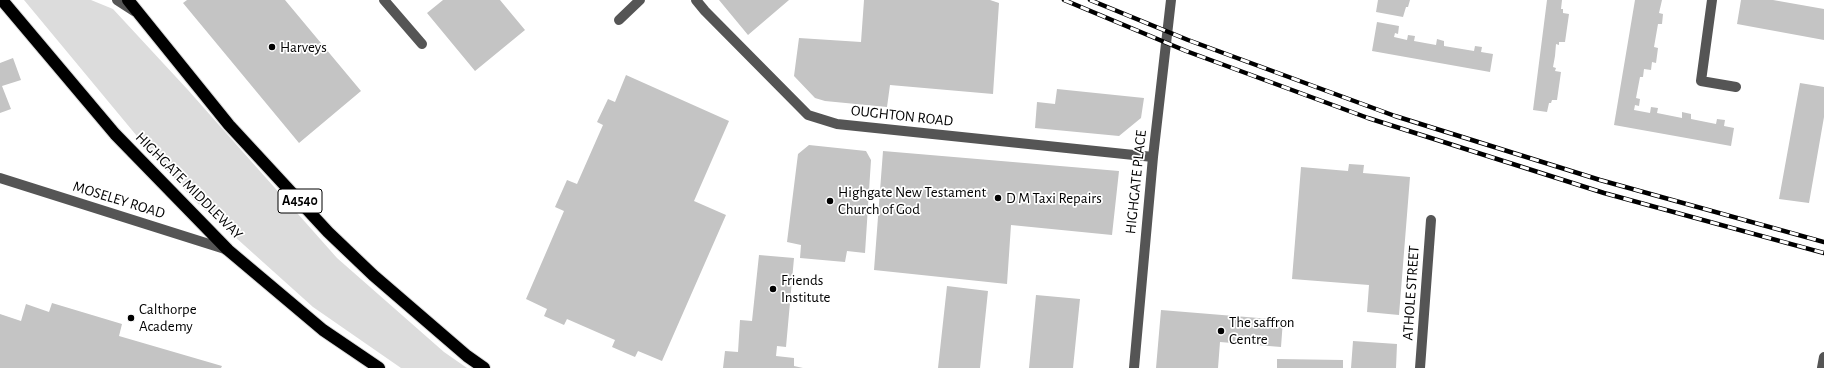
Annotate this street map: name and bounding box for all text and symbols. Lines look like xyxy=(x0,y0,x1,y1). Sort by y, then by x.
place label: Harveys xyxy=(280,38,327,56)
marker: Harveys xyxy=(267,42,277,52)
street label: OUGHTON ROAD xyxy=(850,102,954,130)
street label: HIGHGATE MIDDLEWAY xyxy=(132,129,246,243)
street label: HIGHGATE PLACE xyxy=(1122,129,1150,235)
street label: MOSELEY ROAD xyxy=(71,177,167,223)
place label: Highgate New Testament Church of God xyxy=(838,183,986,218)
road number: A4540 xyxy=(278,189,322,213)
place label: D M Taxi Repairs xyxy=(1006,189,1102,207)
marker: D M Taxi Repairs xyxy=(993,193,1003,203)
marker: Highgate New Testament Church of God xyxy=(825,196,835,206)
street label: ATHOLE STREET xyxy=(1399,245,1423,341)
place label: Friends Institute xyxy=(781,271,830,306)
marker: Friends Institute xyxy=(768,284,778,294)
place label: Calthorpe Academy xyxy=(139,300,197,335)
marker: Calthorpe Academy xyxy=(126,313,136,323)
place label: The saffron Centre xyxy=(1229,313,1295,348)
marker: The saffron Centre xyxy=(1216,326,1226,336)

